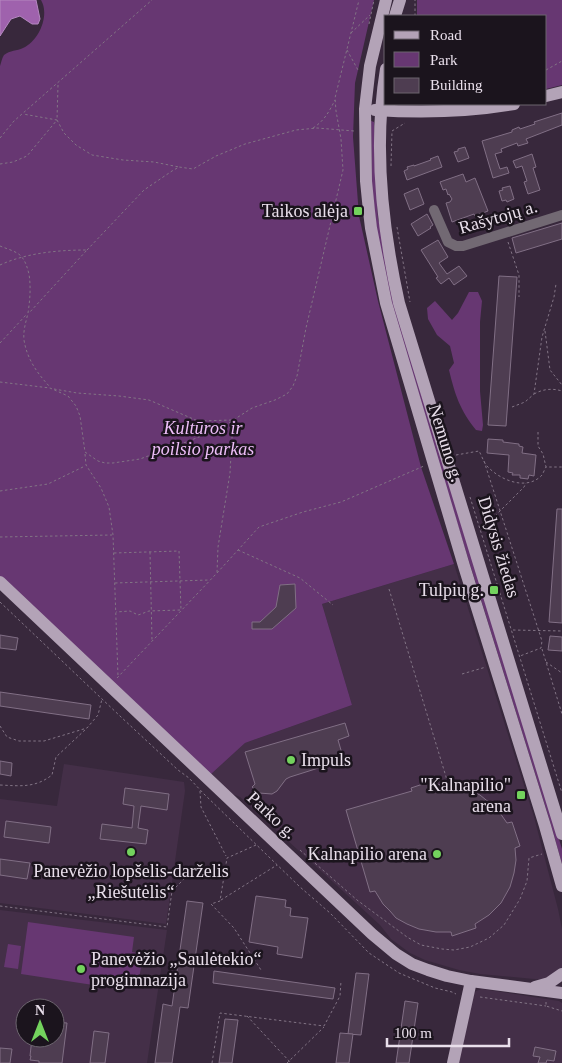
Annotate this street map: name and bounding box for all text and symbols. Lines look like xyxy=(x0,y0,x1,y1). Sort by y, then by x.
legend xyxy=(384,15,547,105)
text: Road xyxy=(430,27,462,43)
text: Park xyxy=(430,52,458,68)
text: Building xyxy=(430,77,483,93)
street label: Rašytojų a. xyxy=(456,196,540,238)
place label: Taikos alėja xyxy=(262,201,348,221)
marker: Taikos alėja xyxy=(352,205,364,217)
street label: Nemuno g. xyxy=(425,402,467,484)
park label: Kultūros ir poilsio parkas xyxy=(150,418,254,459)
street label: Didysis žiedas xyxy=(474,494,524,600)
place label: Tulpių g. xyxy=(419,580,484,600)
marker: Tulpių g. xyxy=(488,584,500,596)
place label: Impuls xyxy=(301,750,351,770)
marker: Impuls xyxy=(285,754,297,766)
place label: "Kalnapilio" arena xyxy=(420,775,511,816)
street label: Parko g. xyxy=(243,787,301,843)
marker: "Kalnapilio" arena xyxy=(515,789,527,801)
place label: Kalnapilio arena xyxy=(308,844,427,864)
marker: Panevėžio lopšelis-darželis „Riešutėlis“ xyxy=(125,846,137,858)
marker: Kalnapilio arena xyxy=(431,848,443,860)
place label: Panevėžio lopšelis-darželis „Riešutėlis“ xyxy=(33,861,229,902)
place label: Panevėžio „Saulėtekio“ progimnazija xyxy=(91,949,261,990)
marker: Panevėžio „Saulėtekio“ progimnazija xyxy=(75,963,87,975)
north arrow xyxy=(15,998,65,1048)
text: N xyxy=(35,1003,45,1018)
scale bar xyxy=(387,1016,510,1048)
text: 100 m xyxy=(394,1025,432,1041)

